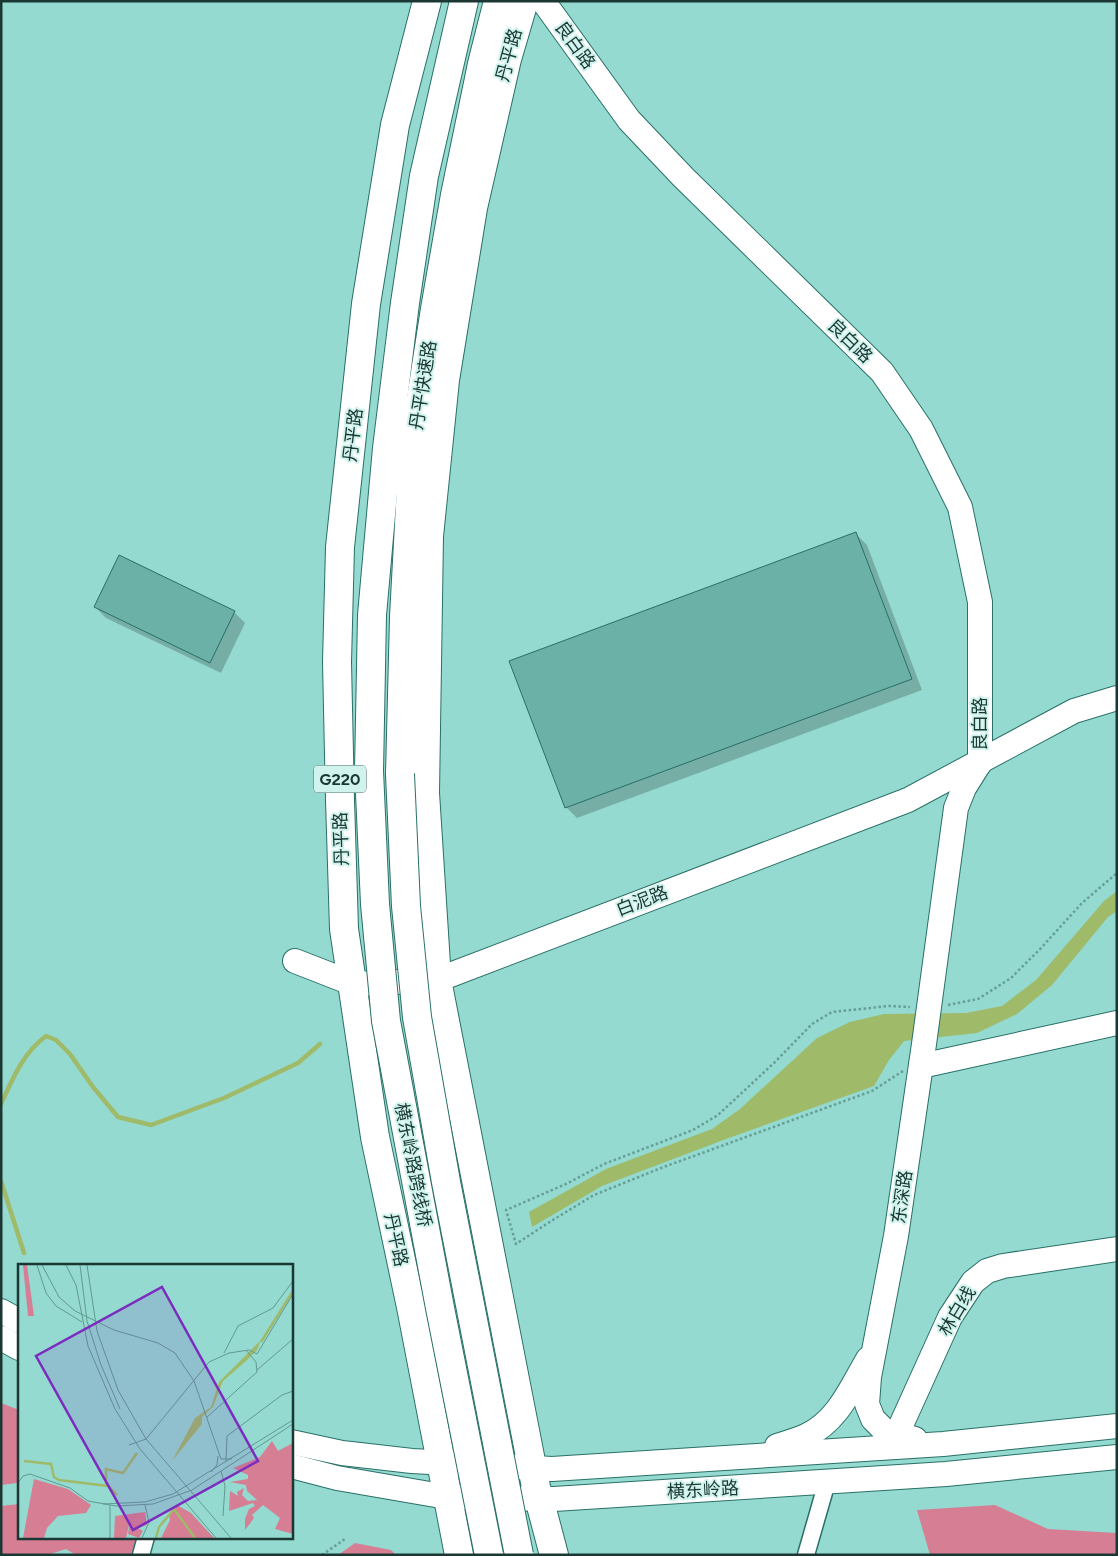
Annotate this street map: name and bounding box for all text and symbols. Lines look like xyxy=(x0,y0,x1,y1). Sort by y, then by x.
street label: 良白路 xyxy=(550,17,600,73)
street label: 丹平路 xyxy=(491,26,527,84)
street label: 良白路 xyxy=(823,314,877,368)
street label: 丹平快速路 xyxy=(405,339,441,431)
street label: 丹平路 xyxy=(339,407,367,463)
street label: 良白路 xyxy=(969,697,991,751)
road number: G220 xyxy=(314,766,366,792)
street label: 丹平路 xyxy=(329,812,353,866)
street label: 白泥路 xyxy=(613,881,671,921)
street label: 横东岭路跨线桥 xyxy=(390,1101,436,1229)
street label: 东深路 xyxy=(887,1169,917,1225)
street label: 丹平路 xyxy=(380,1211,412,1269)
inset map xyxy=(18,1264,292,1538)
street label: 林白线 xyxy=(934,1282,980,1340)
street label: 横东岭路 xyxy=(666,1477,740,1503)

